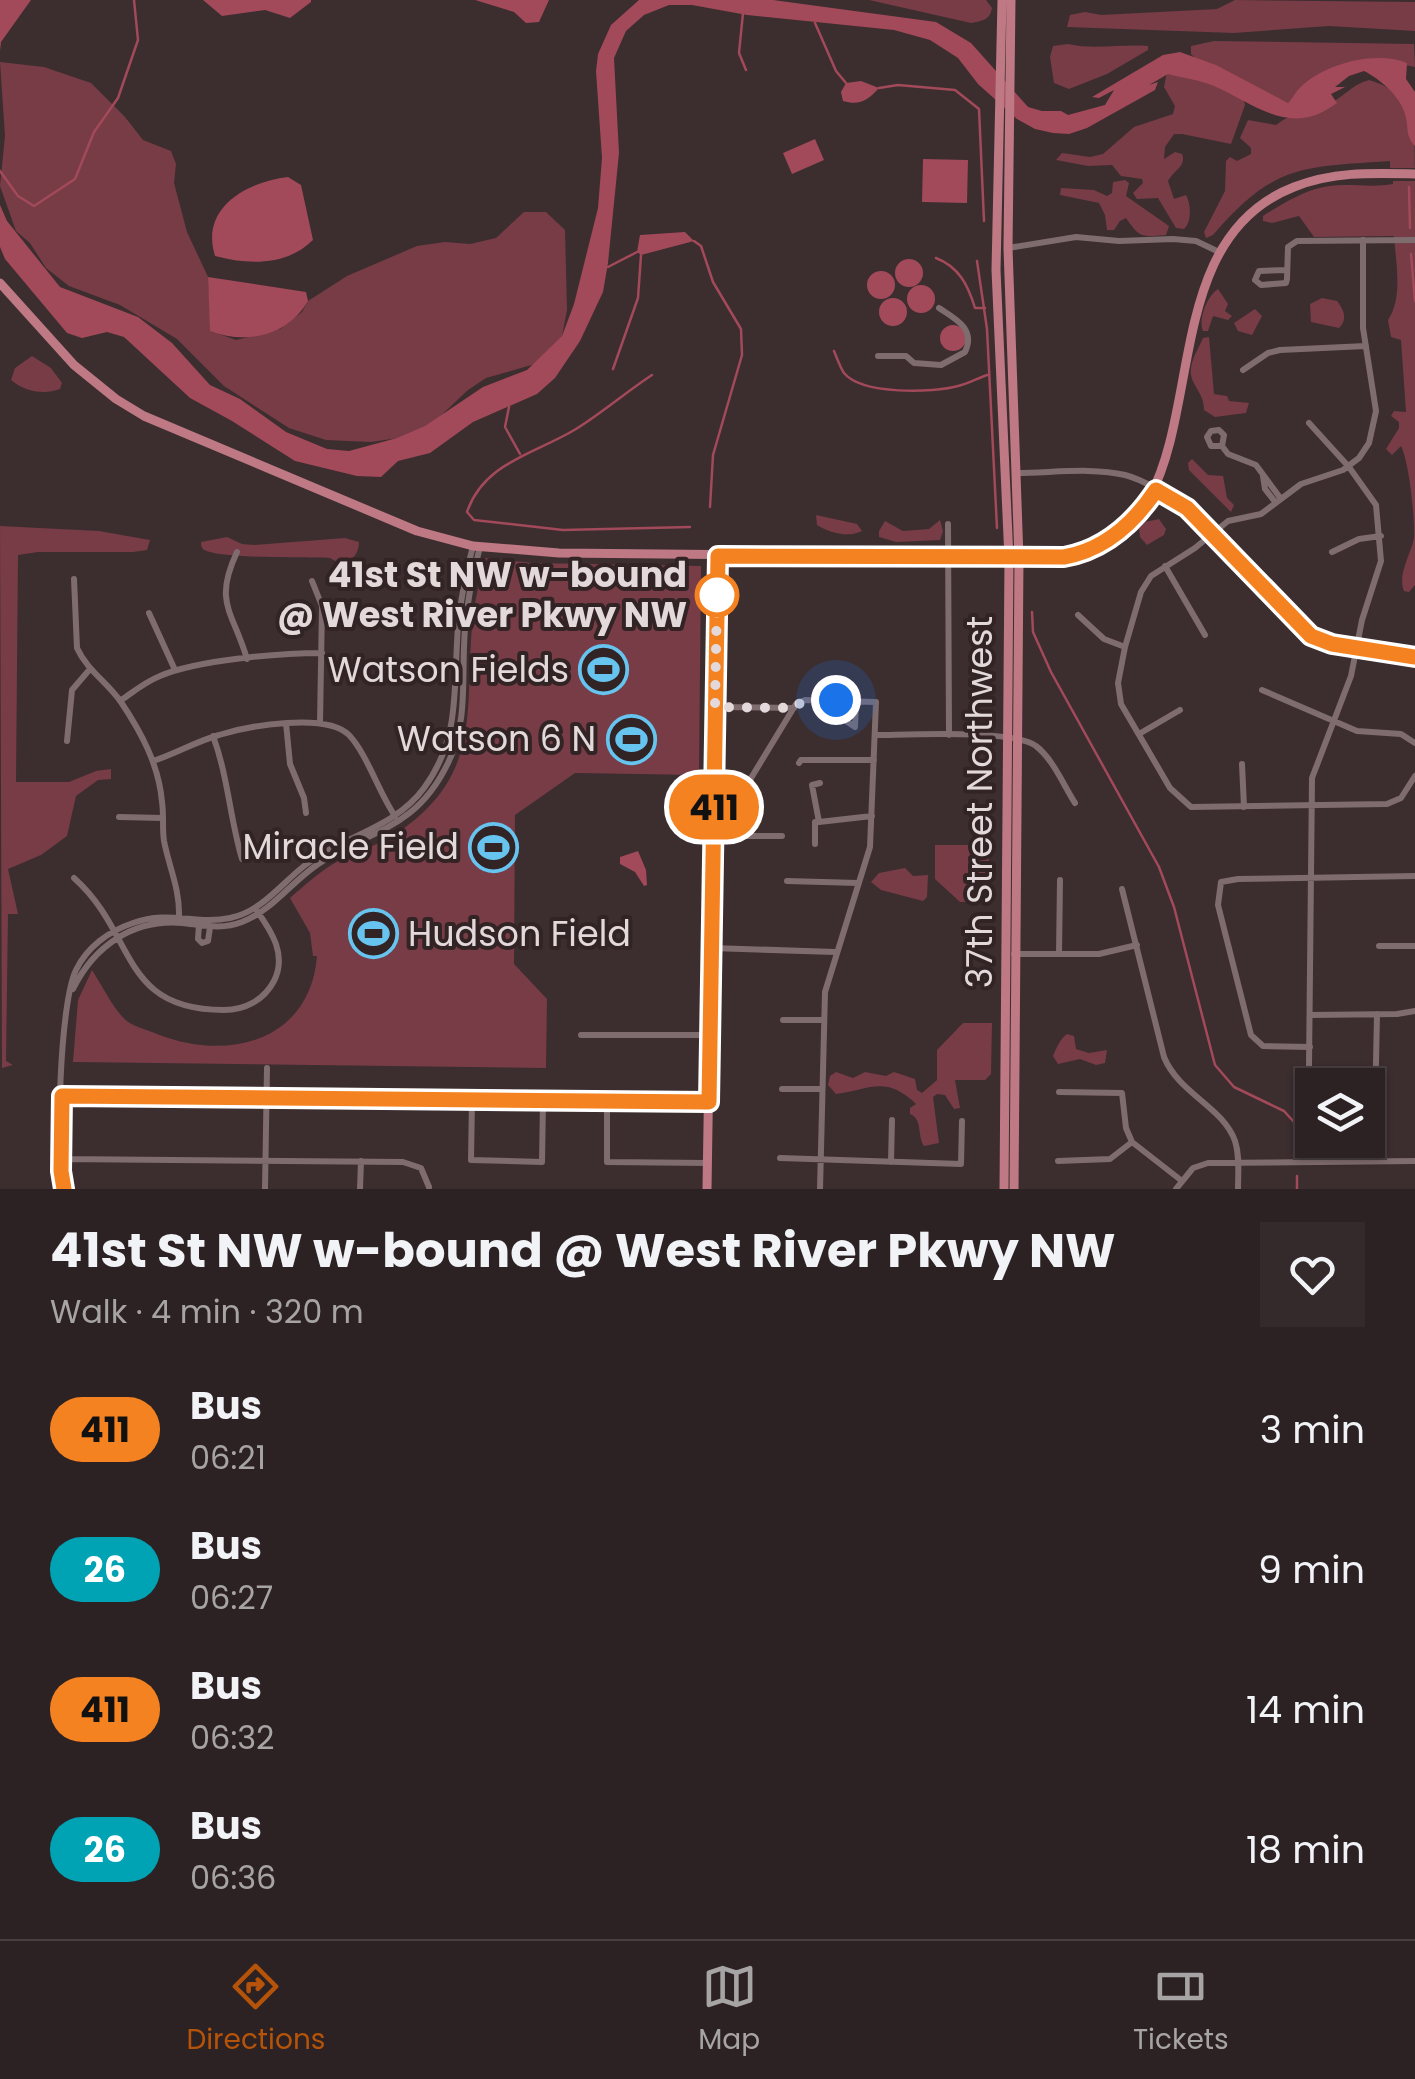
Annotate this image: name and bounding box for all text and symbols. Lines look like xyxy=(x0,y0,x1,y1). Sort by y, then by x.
place label: 41st St NW w-bound @ West River Pkwy NW xyxy=(277,550,687,639)
marker: 41st St NW w-bound @ West River Pkwy NW xyxy=(696,574,738,616)
street label: 37th Street Northwest xyxy=(955,616,1004,988)
sports icon: Watson Fields xyxy=(578,644,630,696)
place label: Watson Fields xyxy=(328,645,569,694)
your location xyxy=(811,675,861,725)
sports icon: Watson 6 N xyxy=(605,713,657,765)
place label: Watson 6 N xyxy=(397,714,596,763)
line badge: 411 xyxy=(656,774,772,840)
text: 411 xyxy=(689,783,739,832)
sports icon: Miracle Field xyxy=(468,821,520,873)
place label: Miracle Field xyxy=(242,822,459,871)
sports icon: Hudson Field xyxy=(347,908,399,960)
place label: Hudson Field xyxy=(408,909,631,958)
map controls xyxy=(1295,1068,1385,1158)
button: layers xyxy=(1295,1068,1385,1158)
text: 41st St NW w-bound @ West River Pkwy NW xyxy=(50,1217,1116,1284)
button: heart xyxy=(1260,1222,1365,1327)
text: Walk · 4 min · 320 m xyxy=(50,1289,364,1334)
text: Bus xyxy=(190,1379,262,1432)
text: 3 min xyxy=(1260,1403,1365,1456)
text: 411 xyxy=(80,1405,130,1454)
text: 06:21 xyxy=(190,1435,266,1480)
text: Bus xyxy=(190,1519,262,1572)
text: 9 min xyxy=(1258,1543,1365,1596)
text: 26 xyxy=(84,1545,126,1594)
text: 06:27 xyxy=(190,1575,273,1620)
text: Bus xyxy=(190,1659,262,1712)
text: 14 min xyxy=(1246,1683,1365,1736)
text: 411 xyxy=(80,1685,130,1734)
text: 06:32 xyxy=(190,1715,274,1760)
text: Bus xyxy=(190,1799,262,1852)
text: 18 min xyxy=(1246,1823,1365,1876)
text: 26 xyxy=(84,1825,126,1874)
text: 06:36 xyxy=(190,1855,276,1900)
tab: Directions xyxy=(186,1959,325,2061)
tab: Map xyxy=(698,1959,760,2061)
tab: Tickets xyxy=(1133,1959,1229,2061)

